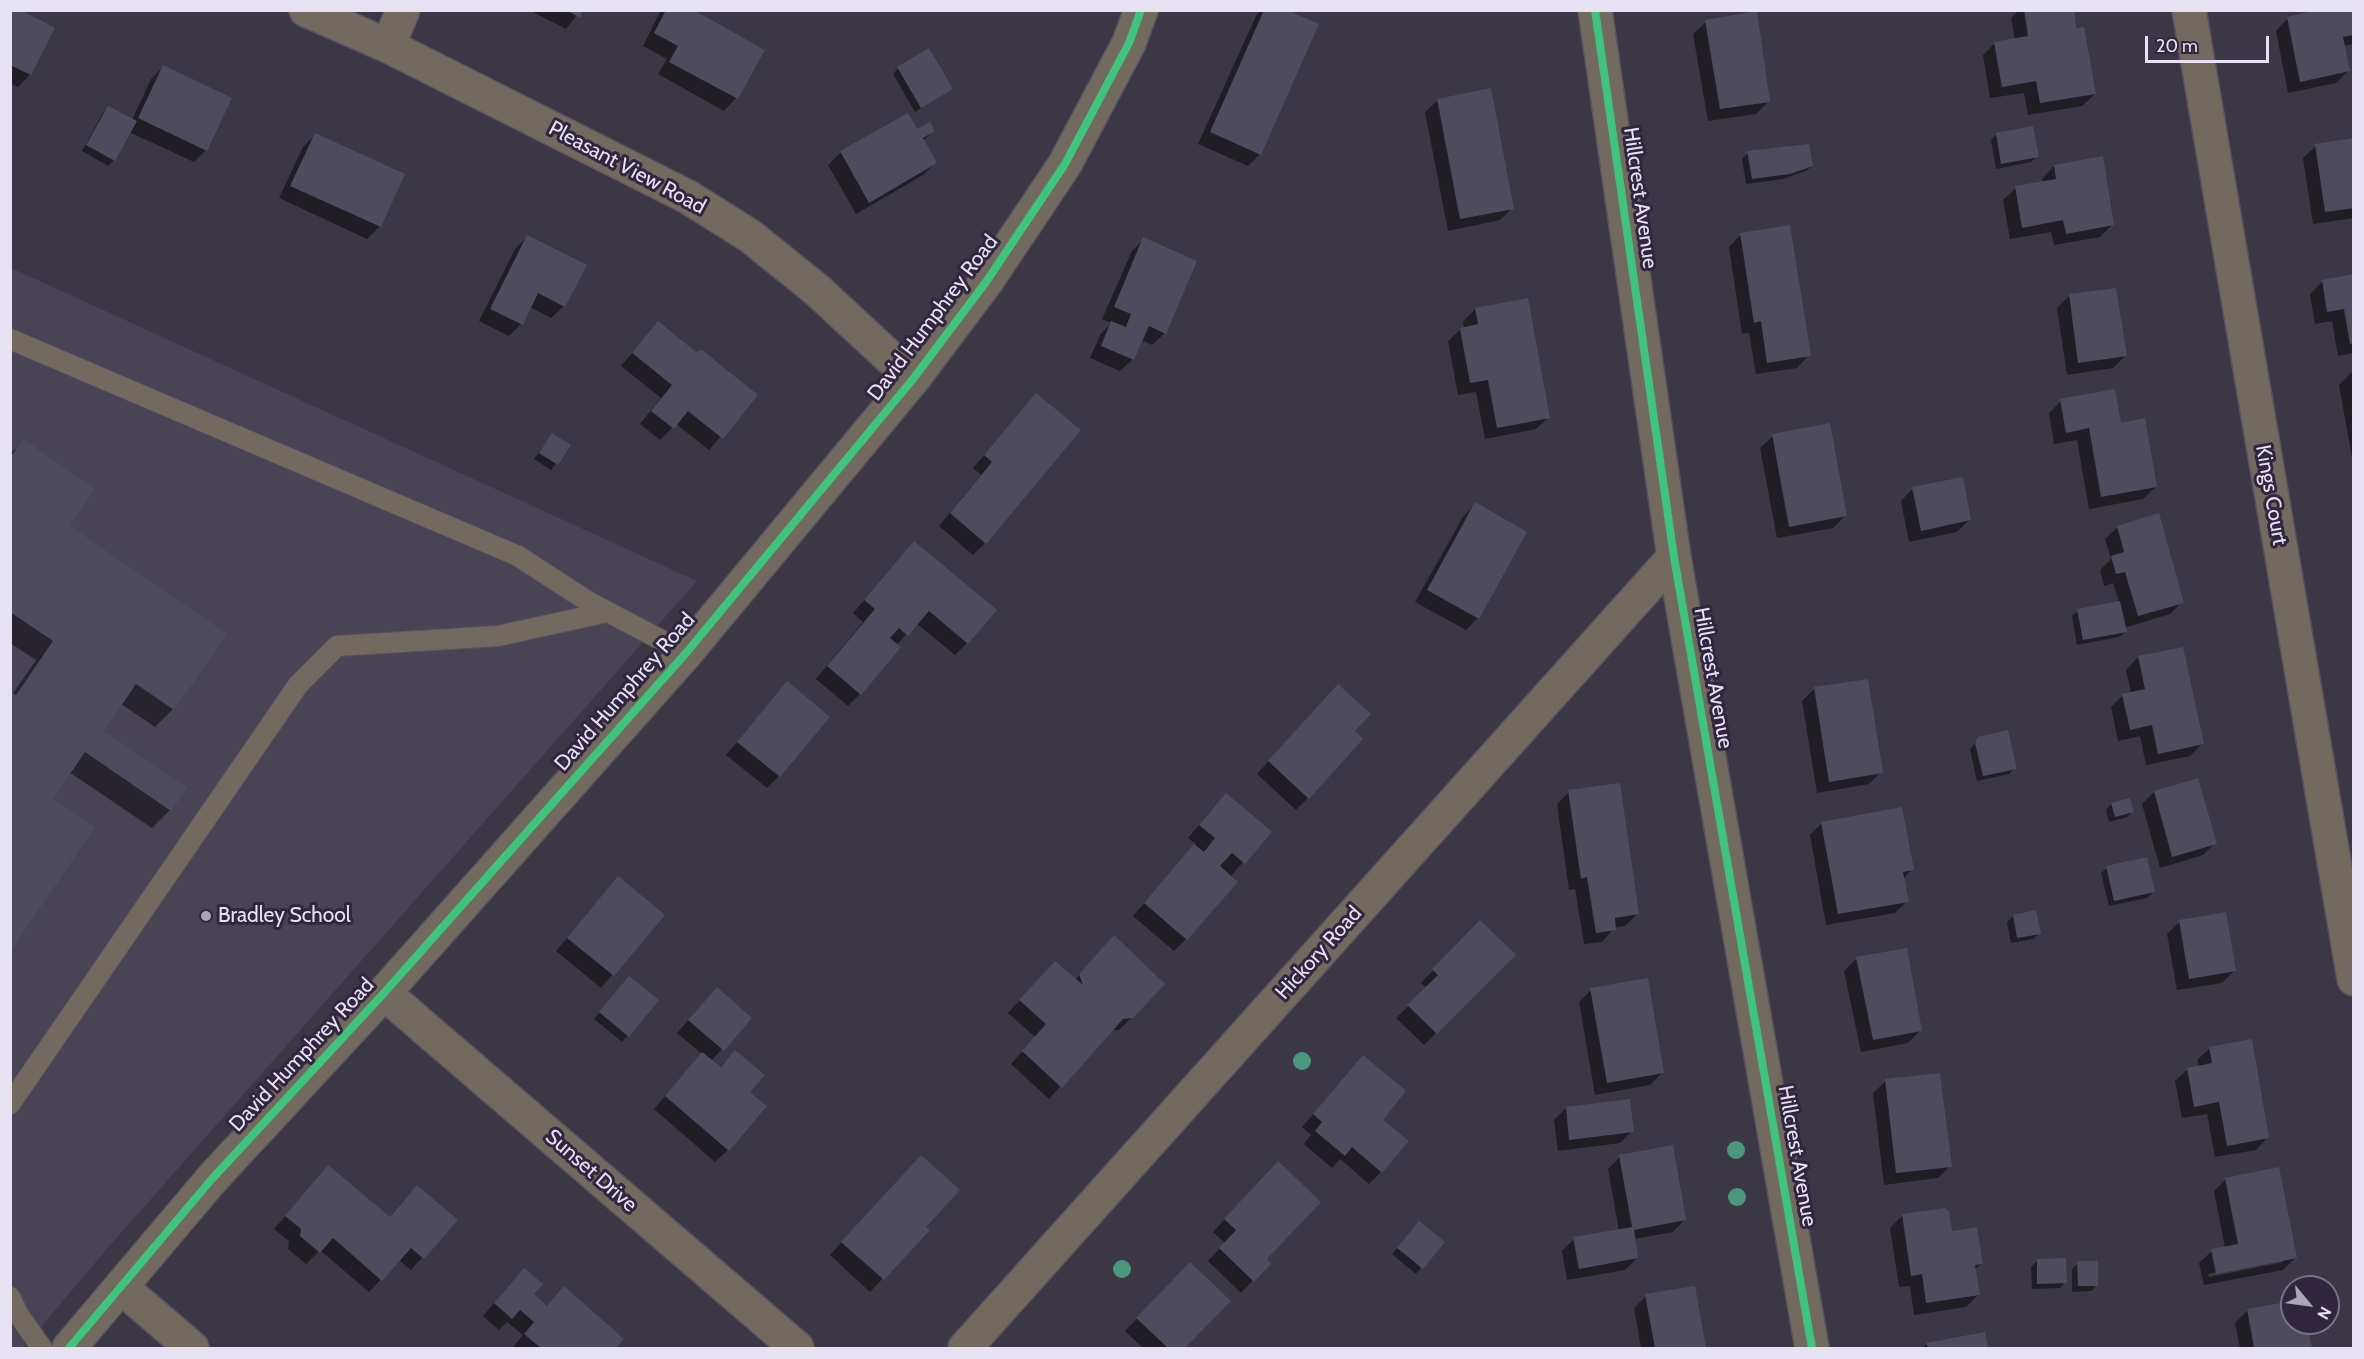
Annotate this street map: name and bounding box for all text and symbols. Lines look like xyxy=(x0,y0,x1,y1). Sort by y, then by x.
scale bar xyxy=(2148,24,2272,62)
text: 20 m xyxy=(2156,35,2198,57)
street label: Pleasant View Road xyxy=(544,116,710,220)
street label: Hillcrest Avenue xyxy=(1618,126,1662,270)
street label: David Humphrey Road xyxy=(862,230,1004,406)
street label: Kings Court xyxy=(2250,443,2292,547)
street label: Hillcrest Avenue xyxy=(1688,606,1738,750)
street label: David Humphrey Road xyxy=(550,608,700,776)
street label: Hickory Road xyxy=(1271,901,1367,1005)
place label: Bradley School xyxy=(218,903,351,929)
marker: Bradley School xyxy=(199,909,213,923)
street label: David Humphrey Road xyxy=(224,973,380,1137)
street label: Hillcrest Avenue xyxy=(1772,1084,1822,1228)
street label: Sunset Drive xyxy=(540,1124,642,1218)
north arrow xyxy=(2280,1275,2340,1335)
text: N xyxy=(2313,1303,2335,1323)

